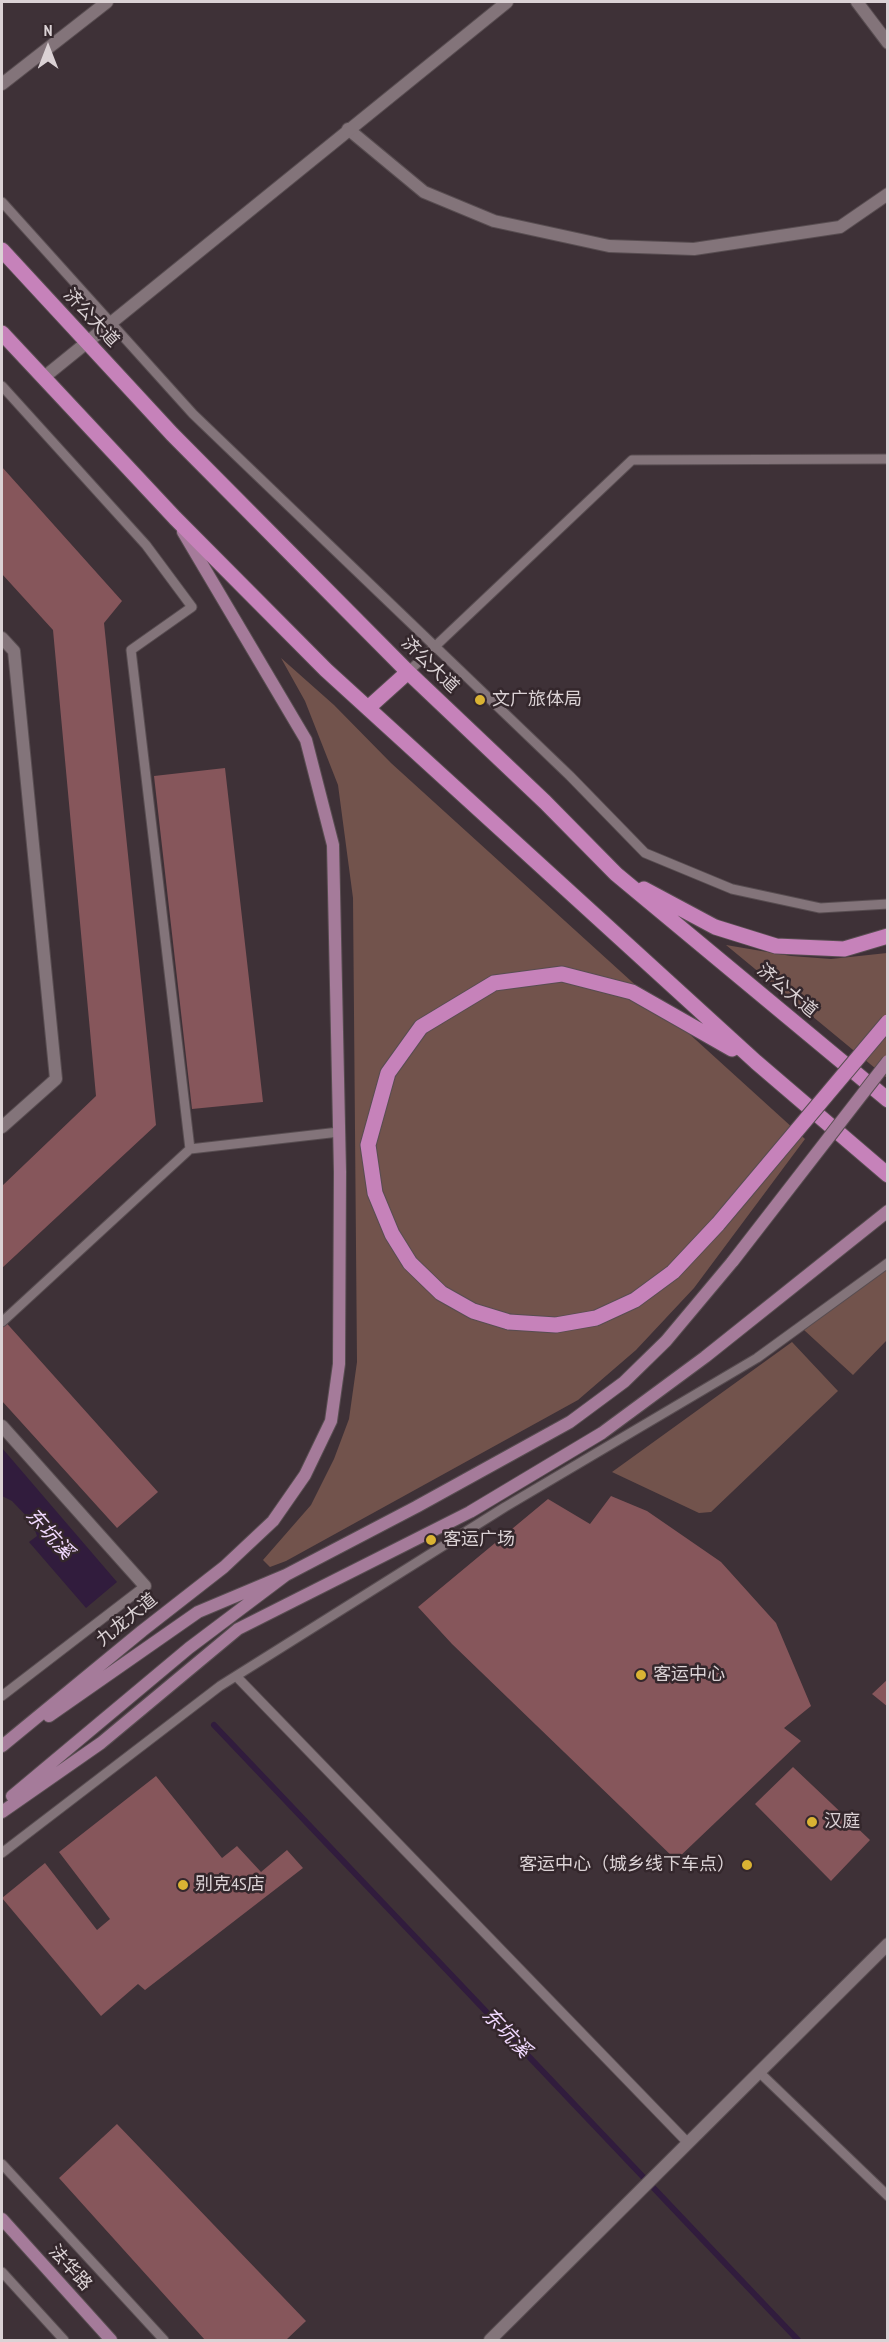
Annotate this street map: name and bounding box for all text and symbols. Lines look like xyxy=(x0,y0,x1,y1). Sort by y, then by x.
north arrow xyxy=(18,18,78,78)
text: N xyxy=(44,20,52,40)
street label: 济公大道 xyxy=(59,284,123,352)
street label: 济公大道 xyxy=(397,632,463,698)
place label: 文广旅体局 xyxy=(492,689,582,711)
marker: 文广旅体局 xyxy=(473,693,487,707)
street label: 济公大道 xyxy=(752,960,822,1022)
water label: 东坑溪 xyxy=(20,1504,78,1564)
place label: 客运广场 xyxy=(443,1529,515,1551)
marker: 客运广场 xyxy=(424,1533,438,1547)
street label: 九龙大道 xyxy=(92,1589,162,1651)
place label: 客运中心 xyxy=(653,1664,725,1686)
marker: 客运中心 xyxy=(634,1668,648,1682)
place label: 汉庭 xyxy=(824,1811,860,1833)
marker: 汉庭 xyxy=(805,1815,819,1829)
place label: 客运中心（城乡线下车点） xyxy=(519,1854,735,1876)
marker: 客运中心（城乡线下车点） xyxy=(740,1858,754,1872)
place label: 别克4S店 xyxy=(195,1874,265,1896)
marker: 别克4S店 xyxy=(176,1878,190,1892)
water label: 东坑溪 xyxy=(477,2003,535,2063)
street label: 法华路 xyxy=(44,2241,96,2295)

